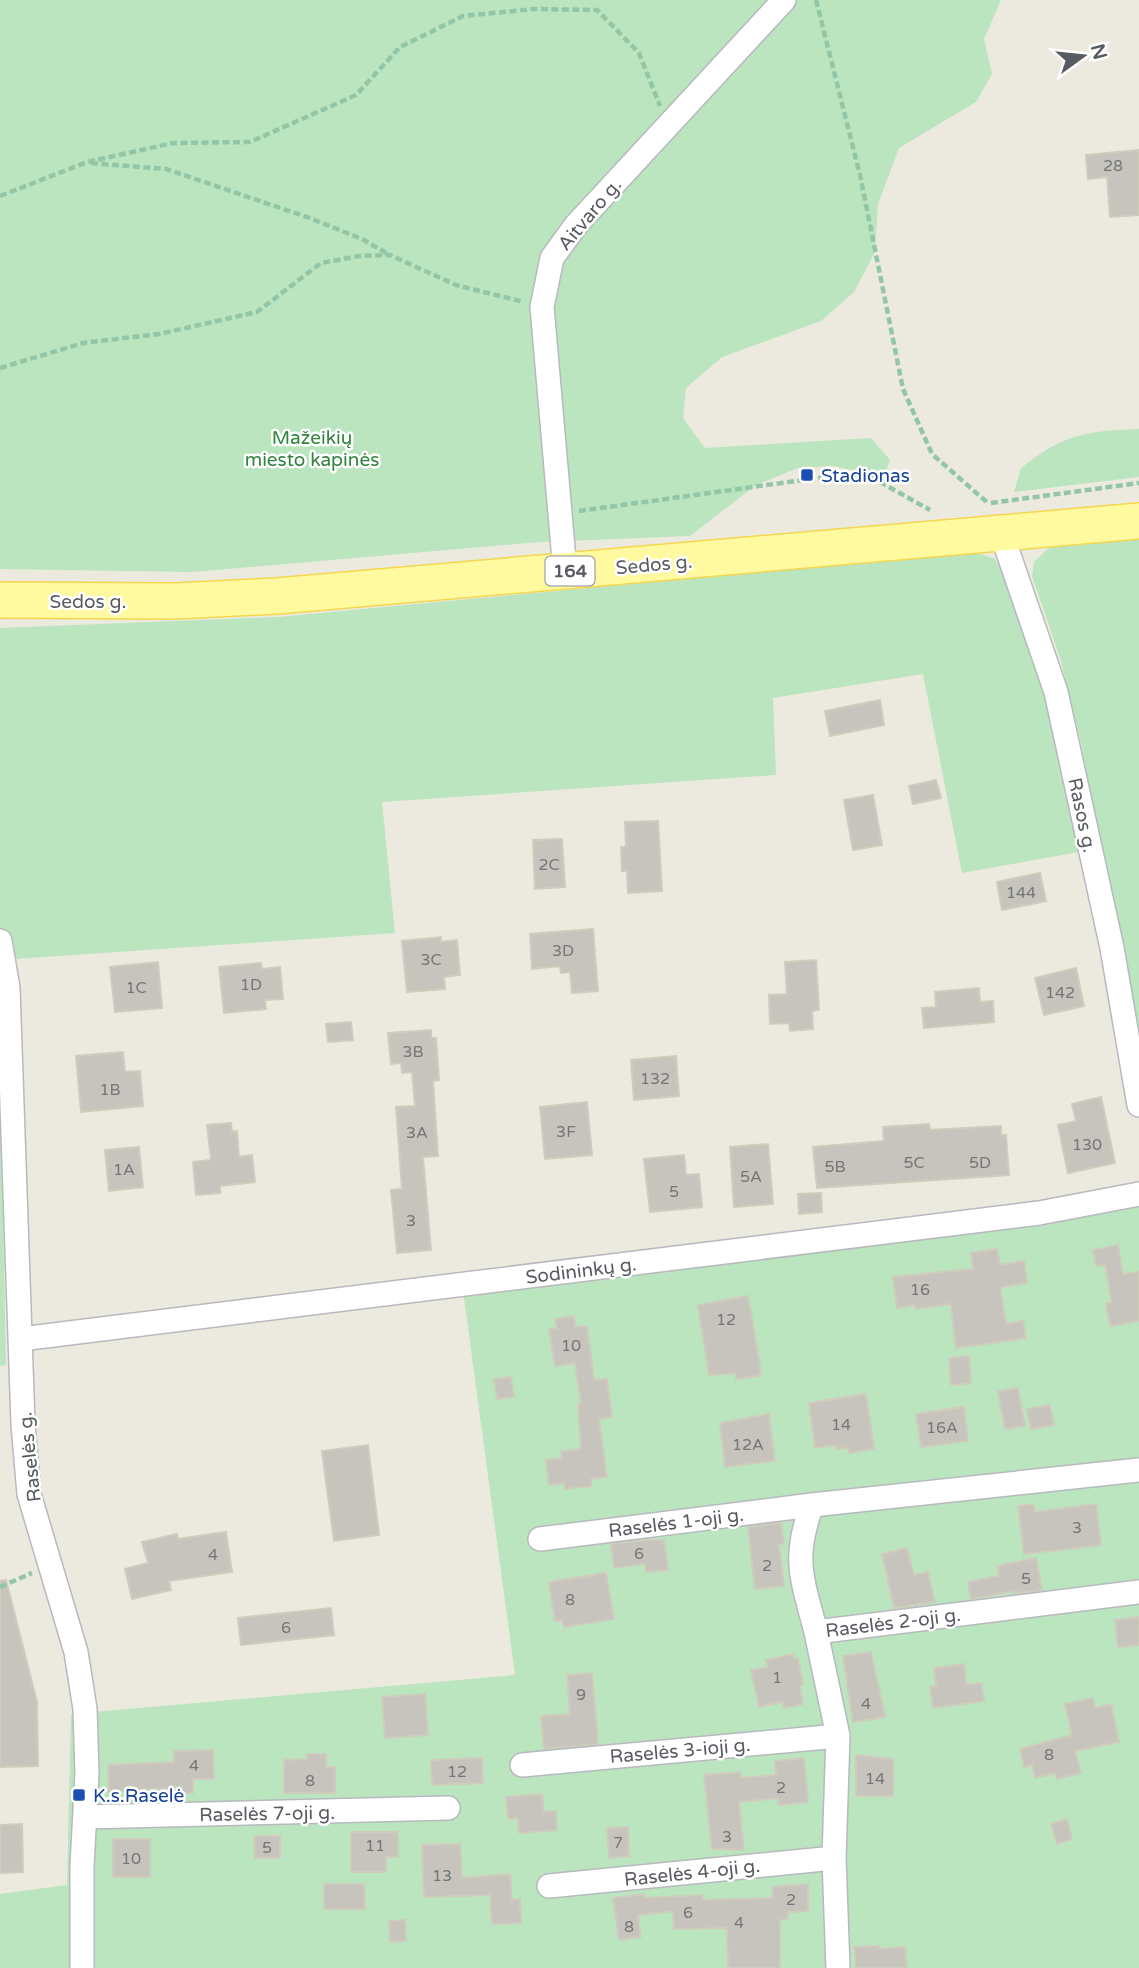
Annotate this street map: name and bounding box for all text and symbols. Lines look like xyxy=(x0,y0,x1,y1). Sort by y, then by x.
north arrow xyxy=(1048,21,1118,91)
text: N xyxy=(1086,42,1111,62)
house number: 28 xyxy=(1103,156,1123,176)
street label: Aitvaro g. xyxy=(553,174,626,255)
park label: Mažeikių miesto kapinės xyxy=(245,427,379,471)
place label: Stadionas xyxy=(821,465,910,487)
marker: Stadionas xyxy=(799,467,815,483)
street label: Sedos g. xyxy=(615,551,693,579)
road number: 164 xyxy=(546,556,594,586)
street label: Sedos g. xyxy=(50,591,127,613)
street label: Rasos g. xyxy=(1063,776,1101,855)
house number: 2C xyxy=(538,855,560,875)
house number: 144 xyxy=(1006,883,1036,903)
house number: 3D xyxy=(552,941,574,961)
house number: 3C xyxy=(420,950,442,970)
house number: 1D xyxy=(240,975,262,995)
house number: 1C xyxy=(125,978,147,998)
house number: 142 xyxy=(1045,983,1075,1003)
house number: 3B xyxy=(402,1042,424,1062)
house number: 132 xyxy=(640,1069,670,1089)
house number: 1B xyxy=(99,1080,121,1100)
house number: 3F xyxy=(556,1122,576,1142)
house number: 3A xyxy=(406,1123,428,1143)
house number: 130 xyxy=(1072,1135,1102,1155)
house number: 5C xyxy=(903,1153,925,1173)
house number: 5D xyxy=(969,1153,991,1173)
house number: 5B xyxy=(824,1157,846,1177)
house number: 1A xyxy=(113,1160,135,1180)
house number: 5A xyxy=(740,1167,762,1187)
house number: 5 xyxy=(669,1182,679,1202)
house number: 3 xyxy=(406,1211,416,1231)
street label: Sodininkų g. xyxy=(524,1253,638,1289)
house number: 16 xyxy=(910,1280,930,1300)
house number: 12 xyxy=(716,1310,736,1330)
house number: 10 xyxy=(561,1336,581,1356)
street label: Raselės g. xyxy=(14,1411,46,1503)
house number: 14 xyxy=(831,1415,851,1435)
house number: 16A xyxy=(926,1418,958,1438)
house number: 12A xyxy=(732,1435,764,1455)
street label: Raselės 1-oji g. xyxy=(607,1504,745,1542)
house number: 3 xyxy=(1072,1518,1082,1538)
house number: 6 xyxy=(634,1544,644,1564)
house number: 4 xyxy=(208,1545,218,1565)
house number: 2 xyxy=(762,1556,772,1576)
house number: 5 xyxy=(1021,1569,1031,1589)
house number: 8 xyxy=(565,1590,575,1610)
street label: Raselės 2-oji g. xyxy=(824,1604,962,1642)
house number: 6 xyxy=(281,1618,291,1638)
house number: 1 xyxy=(772,1668,782,1688)
house number: 9 xyxy=(576,1685,586,1705)
house number: 4 xyxy=(861,1694,871,1714)
street label: Raselės 3-ioji g. xyxy=(609,1734,751,1768)
house number: 8 xyxy=(1044,1745,1054,1765)
house number: 4 xyxy=(189,1756,199,1776)
house number: 12 xyxy=(447,1762,467,1782)
house number: 14 xyxy=(865,1769,885,1789)
house number: 8 xyxy=(305,1771,315,1791)
house number: 2 xyxy=(776,1778,786,1798)
place label: K.s.Raselė xyxy=(93,1785,184,1807)
marker: K.s.Raselė xyxy=(71,1787,87,1803)
street label: Raselės 7-oji g. xyxy=(199,1802,335,1826)
house number: 3 xyxy=(722,1827,732,1847)
house number: 7 xyxy=(613,1833,623,1853)
house number: 11 xyxy=(365,1836,385,1856)
house number: 5 xyxy=(262,1838,272,1858)
house number: 10 xyxy=(121,1849,141,1869)
street label: Raselės 4-oji g. xyxy=(623,1855,761,1891)
house number: 13 xyxy=(432,1866,452,1886)
house number: 2 xyxy=(786,1890,796,1910)
house number: 6 xyxy=(683,1903,693,1923)
house number: 4 xyxy=(734,1913,744,1933)
house number: 8 xyxy=(624,1917,634,1937)

